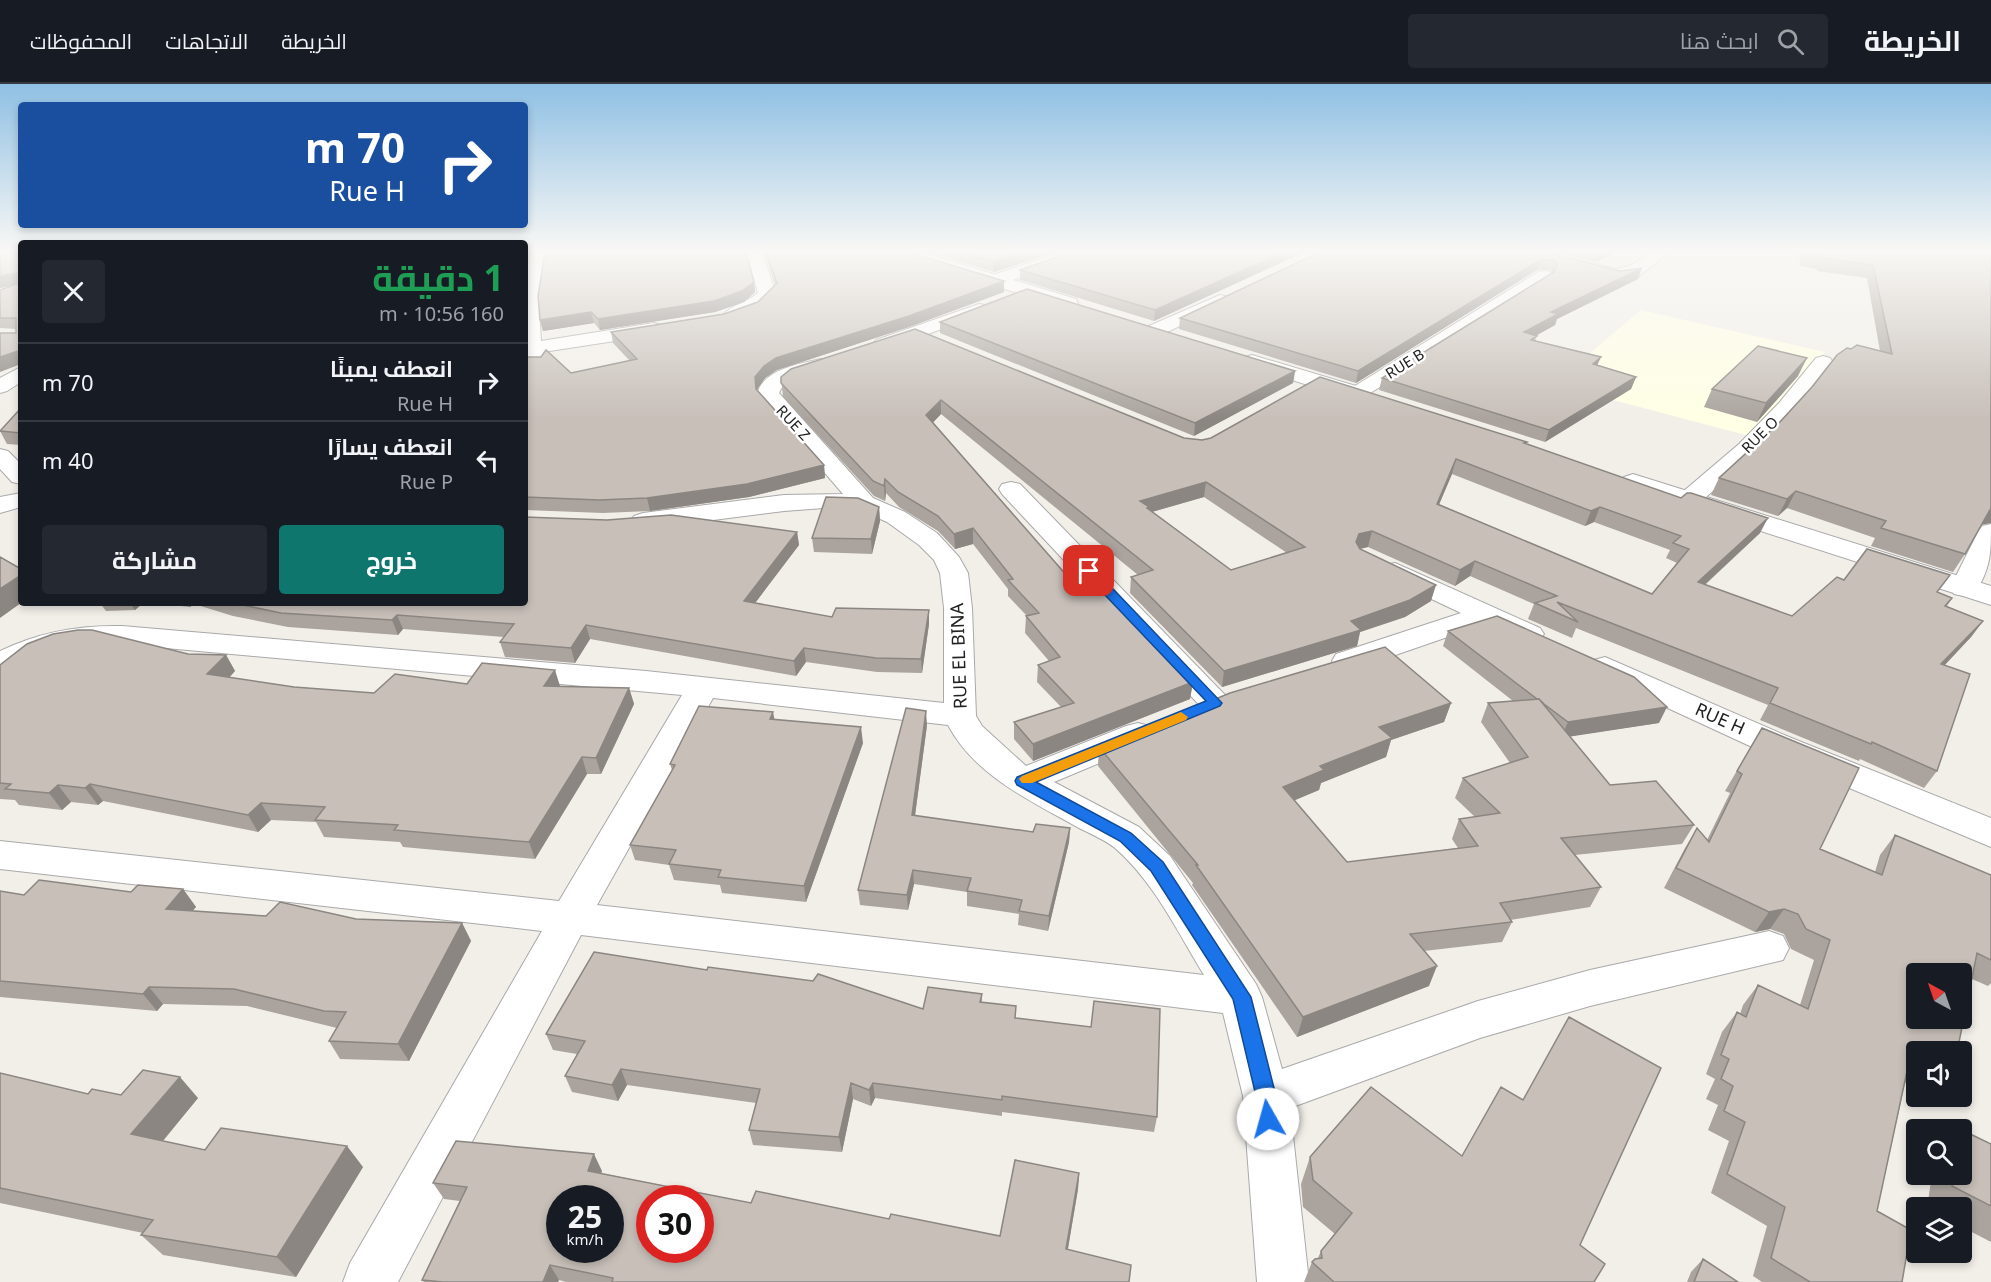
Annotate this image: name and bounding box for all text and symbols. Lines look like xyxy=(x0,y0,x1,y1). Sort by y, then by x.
search box xyxy=(1408,14,1828,68)
text: الخريطة xyxy=(1864,21,1961,59)
text: ابحث هنا xyxy=(1680,25,1759,55)
icon: search xyxy=(1774,25,1807,58)
text: المحفوظات xyxy=(30,27,132,55)
text: الاتجاهات xyxy=(165,27,248,55)
text: الخريطة xyxy=(281,27,347,55)
text: 70 m xyxy=(305,118,405,175)
icon: right xyxy=(426,126,504,204)
text: Rue H xyxy=(329,172,405,209)
text: 1 دقيقة xyxy=(372,253,504,302)
button: close xyxy=(42,260,105,323)
text: 160 m · 10:56 xyxy=(379,300,504,327)
street label: RUE B xyxy=(1381,343,1428,383)
text: انعطف يمينًا xyxy=(330,353,453,383)
icon: right xyxy=(471,366,504,399)
text: 70 m xyxy=(42,367,93,397)
text: Rue H xyxy=(397,390,453,417)
street label: RUE Z xyxy=(772,400,815,444)
street label: RUE O xyxy=(1737,412,1782,457)
text: انعطف يسارًا xyxy=(327,431,453,461)
icon: left xyxy=(471,444,504,477)
text: 40 m xyxy=(42,445,93,475)
text: Rue P xyxy=(400,468,453,495)
button: مشاركة xyxy=(42,525,267,594)
button: خروج xyxy=(279,525,504,594)
pin xyxy=(1063,545,1114,596)
icon: arrive xyxy=(1072,554,1105,587)
street label: RUE EL BINA xyxy=(944,602,972,709)
street label: RUE H xyxy=(1692,696,1749,740)
north arrow xyxy=(1906,963,1972,1029)
map controls xyxy=(1906,963,1972,1263)
button: sound xyxy=(1906,1041,1972,1107)
position arrow xyxy=(1236,1087,1300,1151)
button: search xyxy=(1906,1119,1972,1185)
speed limit sign: 30 xyxy=(636,1185,714,1263)
text: 25 xyxy=(568,1196,602,1237)
button: layers xyxy=(1906,1197,1972,1263)
text: km/h xyxy=(567,1229,603,1249)

